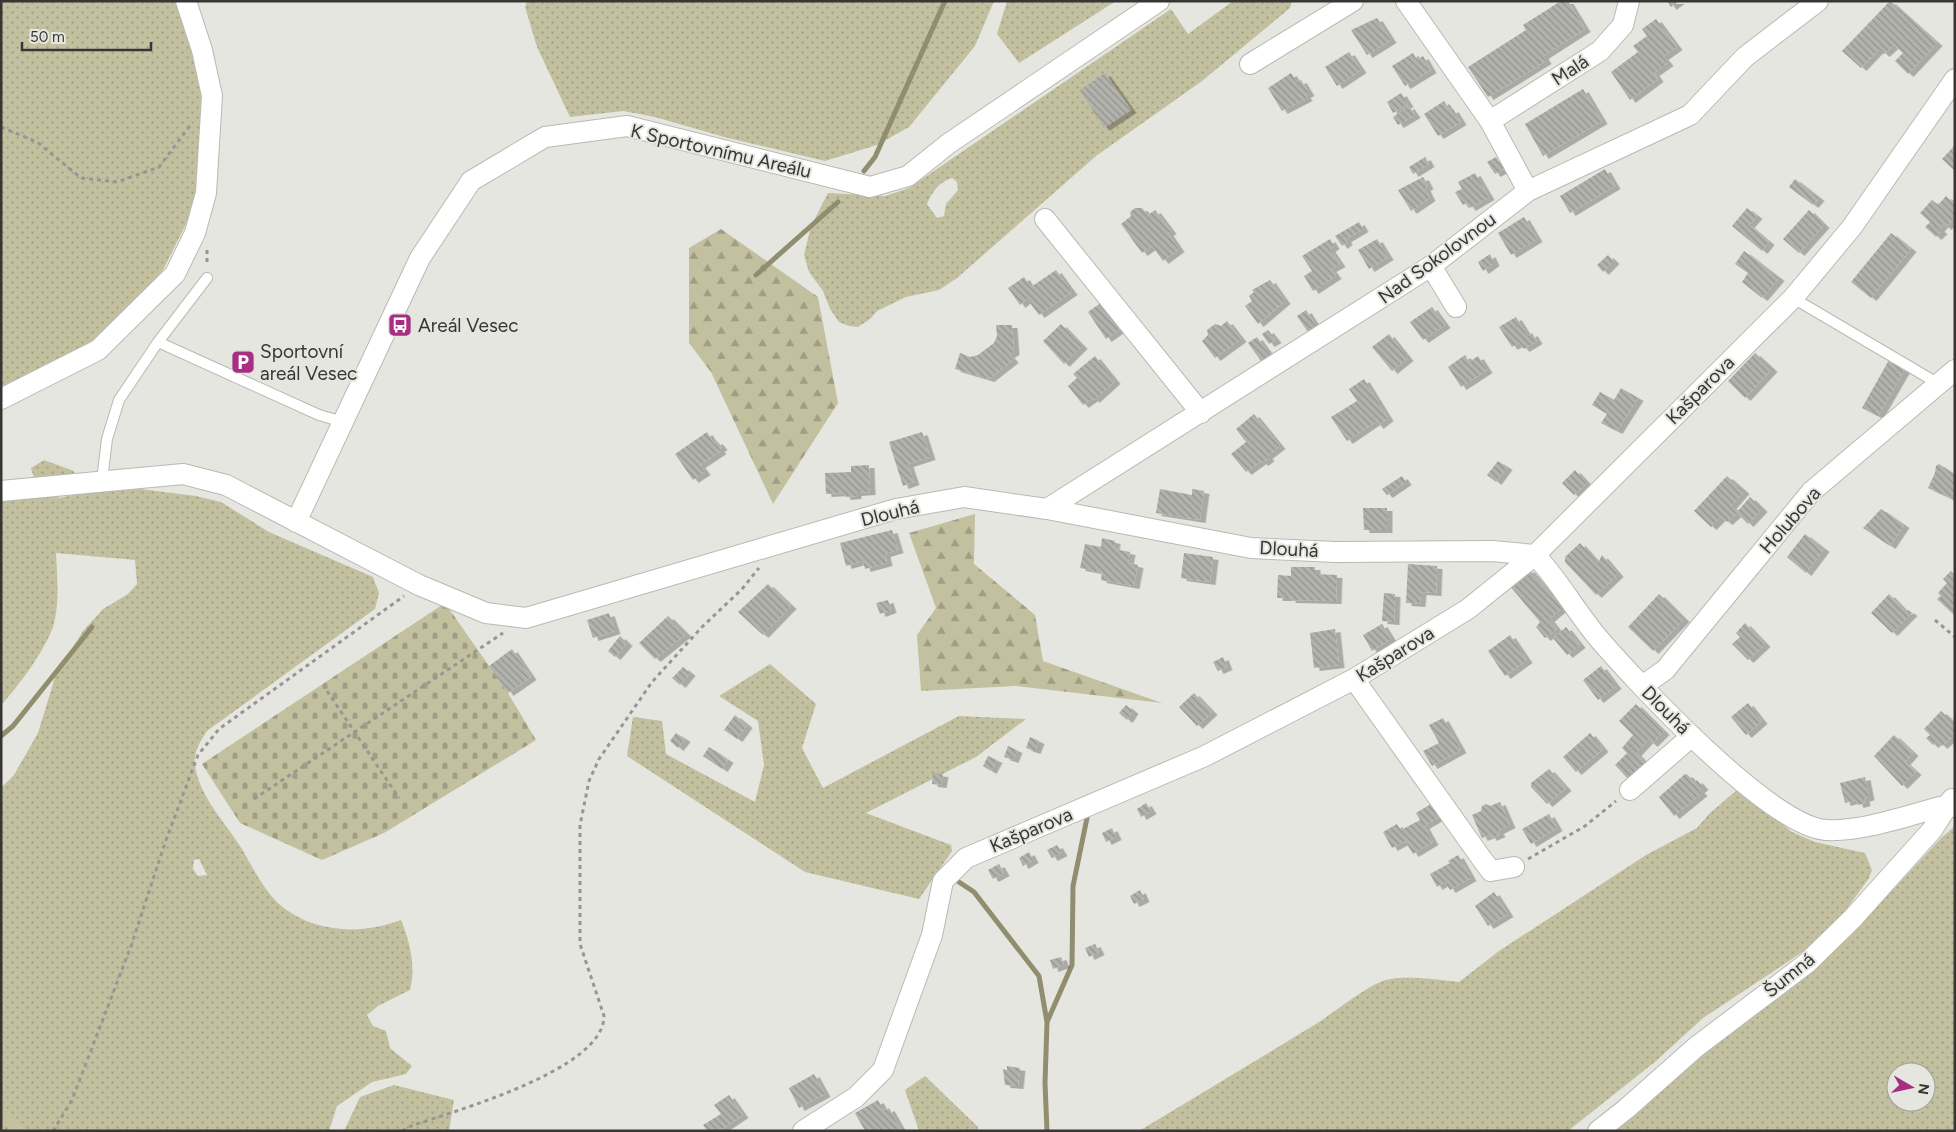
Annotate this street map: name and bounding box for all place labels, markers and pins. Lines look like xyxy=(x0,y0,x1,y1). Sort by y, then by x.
bus stop icon: Areál Vesec xyxy=(387,312,413,338)
place label: Areál Vesec xyxy=(418,314,519,337)
place label: Sportovní areál Vesec xyxy=(260,340,357,385)
parking icon: Sportovní areál Vesec xyxy=(230,349,256,375)

